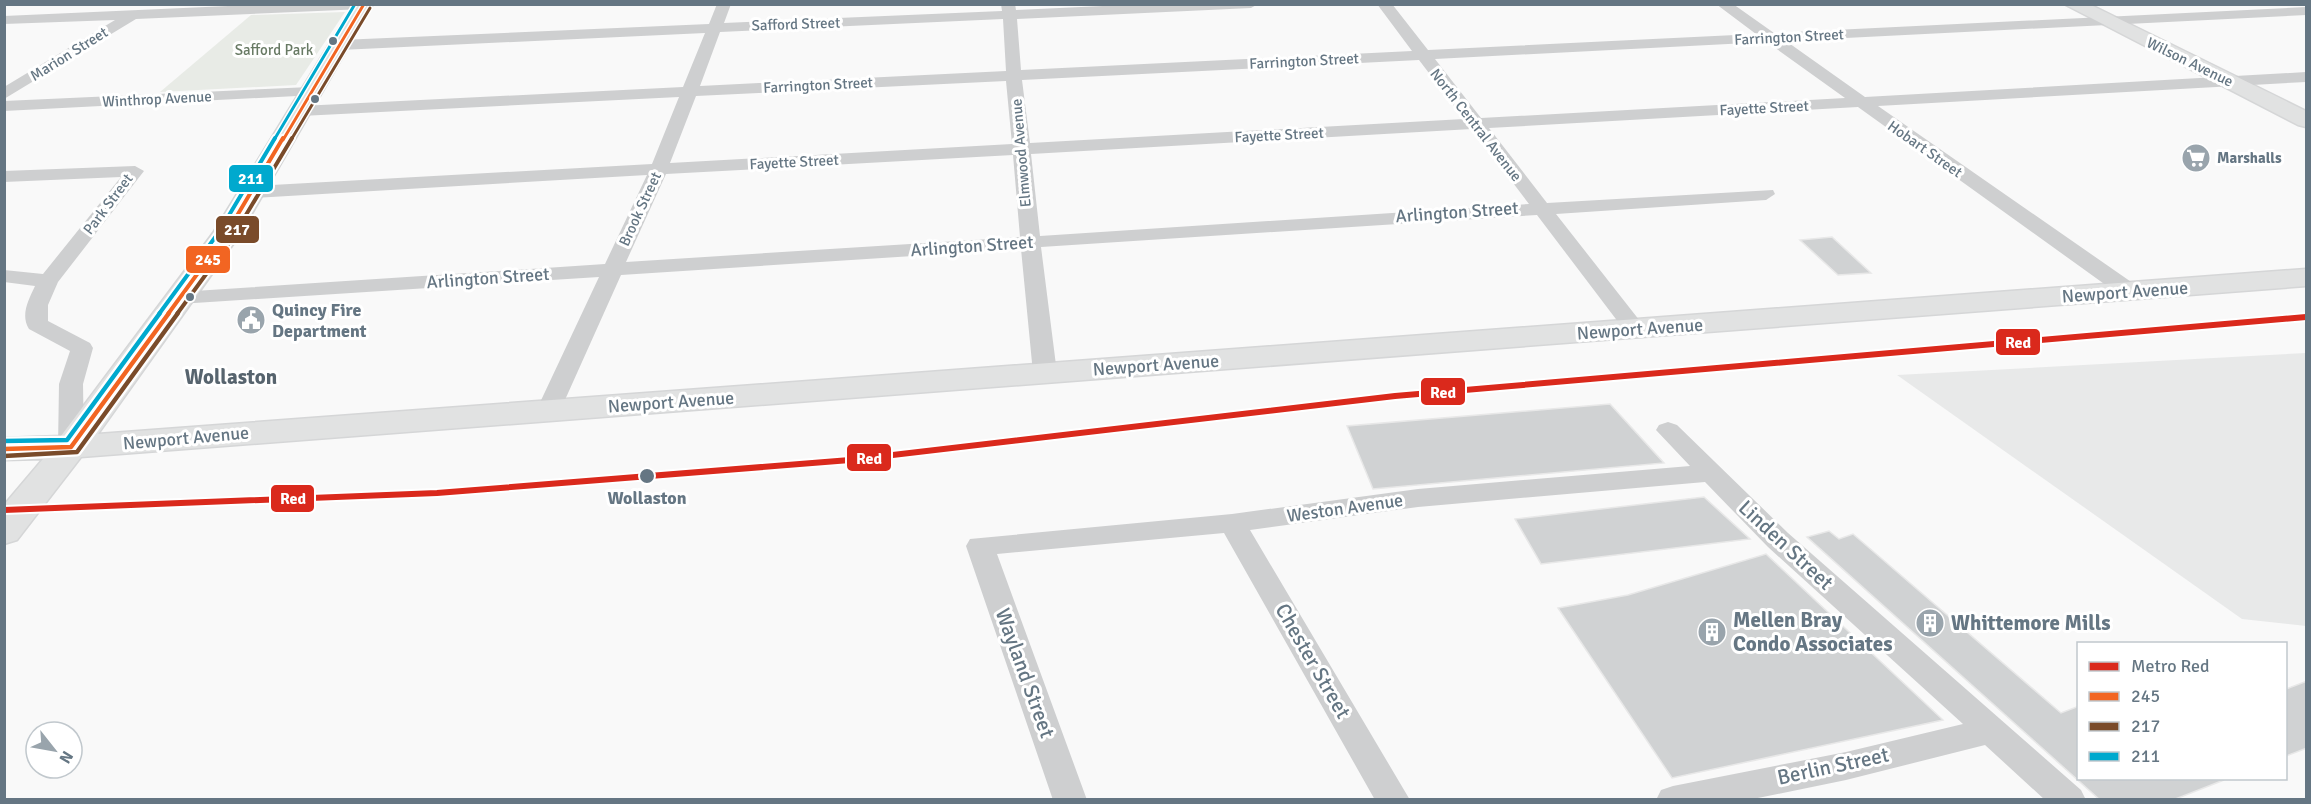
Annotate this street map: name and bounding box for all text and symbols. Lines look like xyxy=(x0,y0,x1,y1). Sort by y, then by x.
street label: Safford Street xyxy=(751,13,841,35)
street label: Marion Street xyxy=(27,23,111,85)
street label: Farrington Street xyxy=(1734,25,1844,49)
street label: Wilson Avenue xyxy=(2144,33,2236,91)
unlabelled marker xyxy=(327,35,339,47)
park label: Safford Park xyxy=(235,41,314,59)
street label: Farrington Street xyxy=(1249,49,1359,73)
street label: North Central Avenue xyxy=(1426,65,1526,185)
street label: Farrington Street xyxy=(763,73,873,97)
street label: Winthrop Avenue xyxy=(102,87,212,111)
unlabelled marker xyxy=(309,93,321,105)
street label: Fayette Street xyxy=(1719,97,1809,119)
street label: Elmwood Avenue xyxy=(1007,98,1035,208)
street label: Hobart Street xyxy=(1884,117,1966,181)
street label: Fayette Street xyxy=(1234,124,1324,146)
supermarket icon: Marshalls xyxy=(2180,142,2212,174)
place label: Marshalls xyxy=(2217,149,2282,167)
street label: Fayette Street xyxy=(749,151,839,173)
line badge: 211 xyxy=(228,164,274,193)
text: 211 xyxy=(238,169,264,189)
street label: Brook Street xyxy=(615,169,665,249)
street label: Park Street xyxy=(79,170,137,238)
street label: Arlington Street xyxy=(1395,197,1519,227)
line badge: 217 xyxy=(215,215,260,244)
text: 217 xyxy=(224,220,250,240)
street label: Arlington Street xyxy=(910,231,1034,261)
line badge: 245 xyxy=(185,245,231,274)
text: 245 xyxy=(195,250,221,270)
street label: Arlington Street xyxy=(426,263,550,293)
street label: Newport Avenue xyxy=(2061,277,2189,307)
unlabelled marker xyxy=(184,291,196,303)
place label: Quincy Fire Department xyxy=(272,299,367,342)
public building icon: Quincy Fire Department xyxy=(235,304,267,336)
street label: Newport Avenue xyxy=(1576,314,1704,344)
line badge: Red xyxy=(1995,328,2041,356)
text: Red xyxy=(2005,333,2031,353)
street label: Newport Avenue xyxy=(1092,350,1220,380)
district label: Wollaston xyxy=(185,364,277,390)
line badge: Red xyxy=(1420,377,1466,406)
text: Red xyxy=(1430,383,1456,403)
street label: Newport Avenue xyxy=(607,387,735,417)
street label: Newport Avenue xyxy=(122,422,250,454)
line badge: Red xyxy=(846,443,892,472)
text: Red xyxy=(856,449,882,469)
marker: Wollaston xyxy=(638,467,656,485)
line badge: Red xyxy=(270,484,315,513)
place label: Wollaston xyxy=(607,487,687,509)
text: Red xyxy=(280,489,306,509)
street label: Weston Avenue xyxy=(1286,489,1404,527)
street label: Linden Street xyxy=(1733,495,1839,595)
street label: Chester Street xyxy=(1270,599,1356,723)
street label: Wayland Street xyxy=(990,605,1060,741)
place label: Mellen Bray Condo Associates xyxy=(1733,607,1892,657)
building icon: Whittemore Mills xyxy=(1914,607,1946,639)
place label: Whittemore Mills xyxy=(1951,610,2111,636)
building icon: Mellen Bray Condo Associates xyxy=(1696,616,1728,648)
legend xyxy=(2077,642,2287,780)
text: Metro Red xyxy=(2131,655,2210,677)
text: 245 xyxy=(2131,685,2160,707)
text: 217 xyxy=(2131,715,2160,737)
north arrow xyxy=(24,720,84,780)
street label: Berlin Street xyxy=(1775,741,1891,791)
text: 211 xyxy=(2131,745,2160,767)
text: N xyxy=(55,747,77,767)

